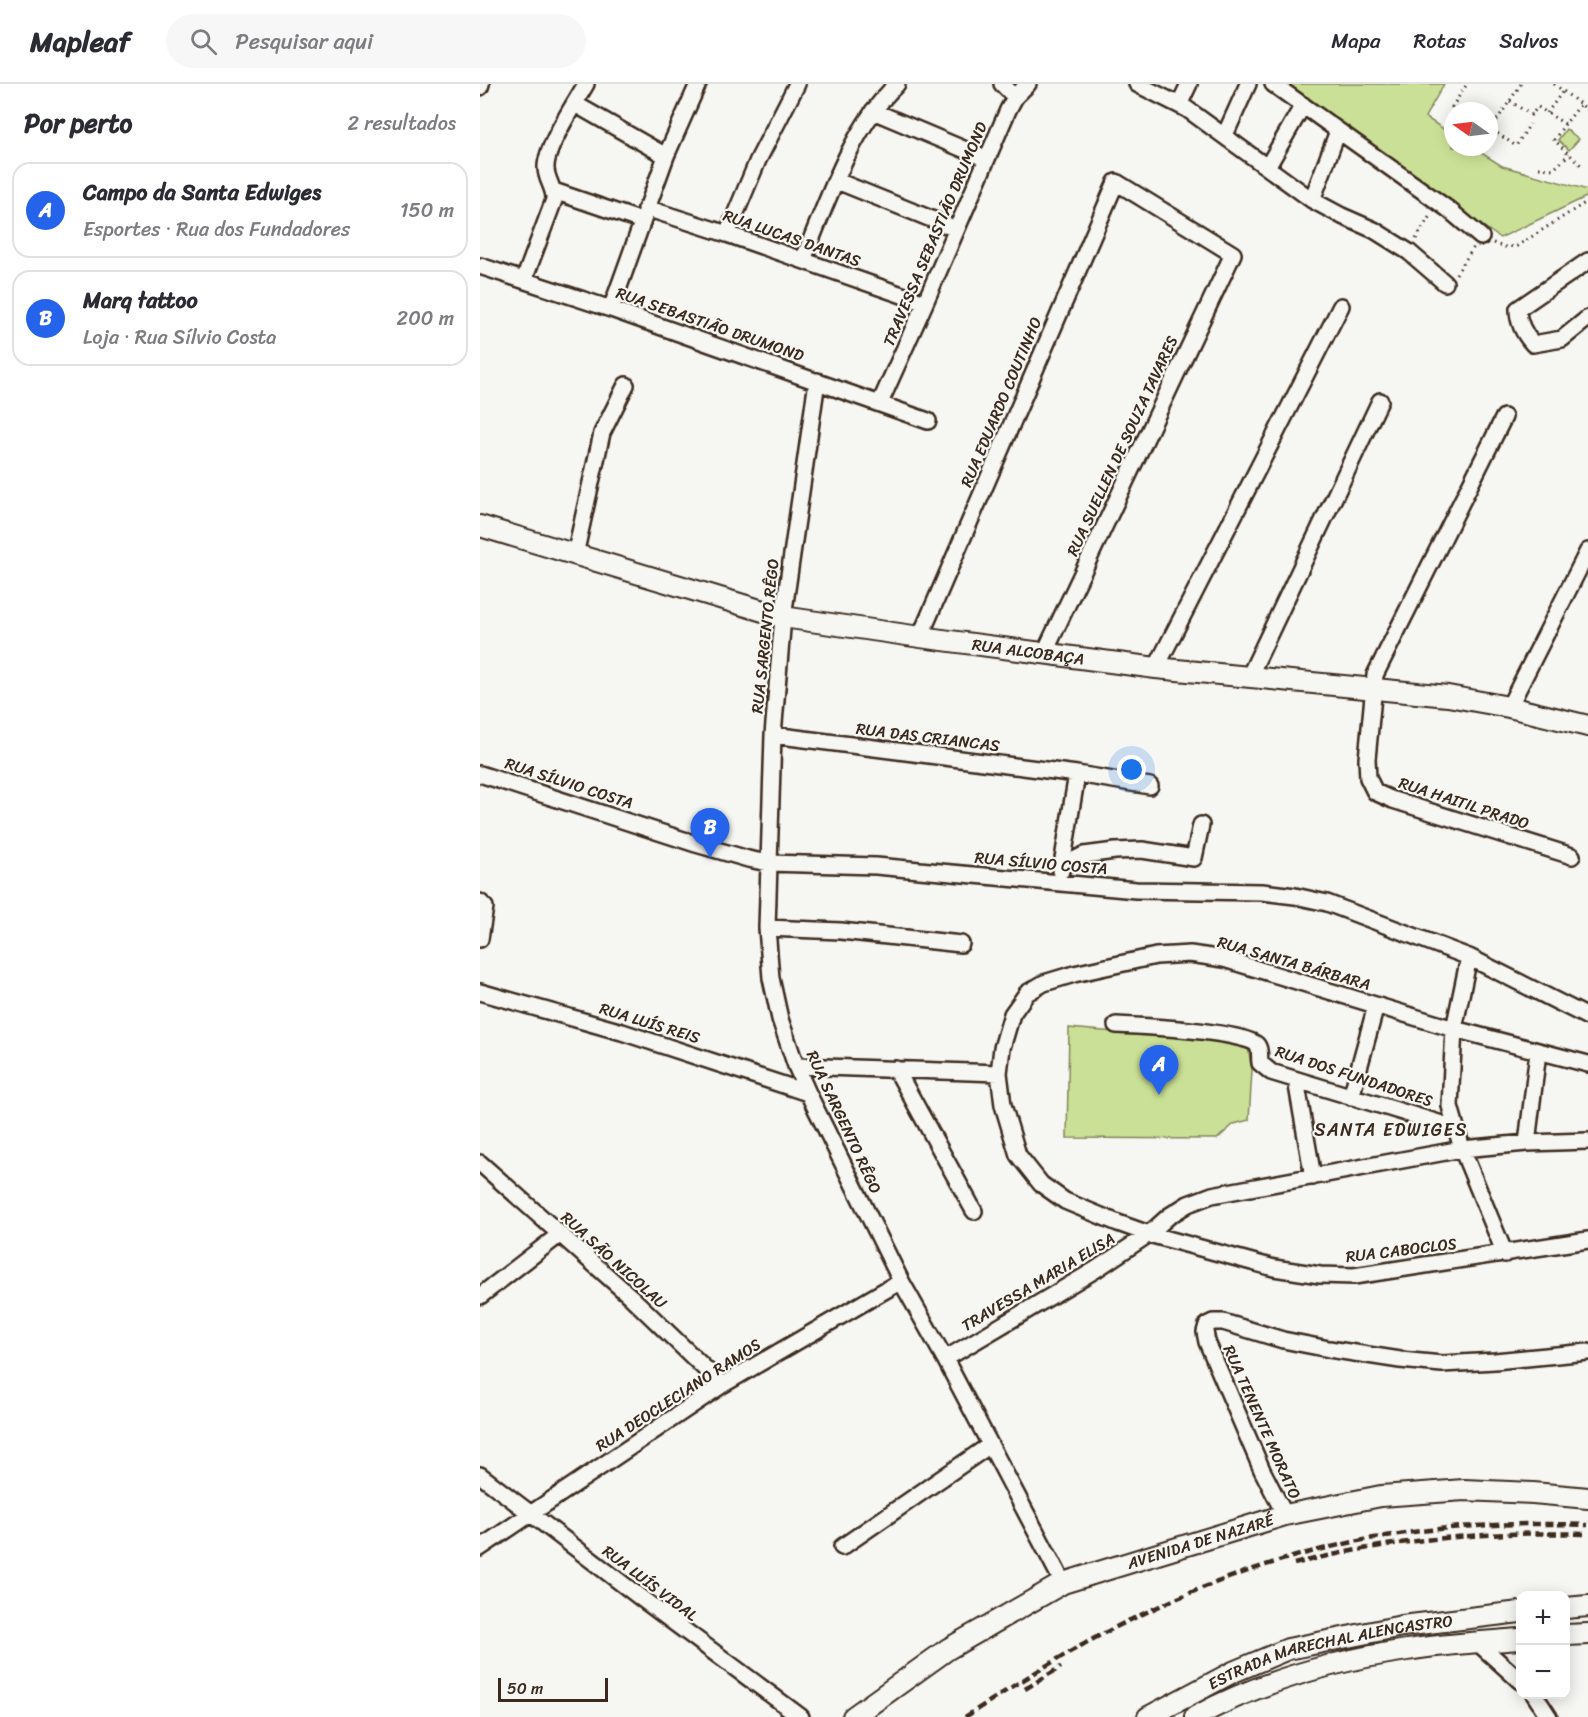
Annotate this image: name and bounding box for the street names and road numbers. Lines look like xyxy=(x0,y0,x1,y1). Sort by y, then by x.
street label: TRAVESSA SEBASTIÃO DRUMOND xyxy=(874,117,996,351)
street label: RUA LUCAS DANTAS xyxy=(719,201,865,275)
street label: RUA SEBASTIÃO DRUMOND xyxy=(612,278,808,370)
street label: RUA EDUARDO COUTINHO xyxy=(952,312,1050,492)
street label: RUA SUELLEN DE SOUZA TAVARES xyxy=(1058,330,1186,561)
street label: RUA SARGENTO RÊGO xyxy=(742,557,788,715)
street label: RUA ALCOBAÇA xyxy=(970,629,1086,673)
street label: RUA DAS CRIANCAS xyxy=(854,714,1002,760)
street label: RUA SÍLVIO COSTA xyxy=(501,749,637,817)
street label: RUA HAITIL PRADO xyxy=(1395,768,1533,838)
street label: RUA SÍLVIO COSTA xyxy=(973,843,1109,883)
street label: RUA SANTA BÁRBARA xyxy=(1214,927,1374,999)
street label: RUA LUÍS REIS xyxy=(596,994,704,1052)
street label: RUA DOS FUNDADORES xyxy=(1271,1037,1437,1115)
street label: RUA SARGENTO RÊGO xyxy=(798,1045,890,1199)
street label: RUA SÃO NICOLAU xyxy=(554,1204,674,1316)
street label: TRAVESSA MARIA ELISA xyxy=(956,1225,1120,1339)
street label: RUA CABOCLOS xyxy=(1344,1229,1458,1271)
street label: RUA DEOCLECIANO RAMOS xyxy=(589,1330,767,1460)
street label: RUA TENENTE MORATO xyxy=(1215,1340,1309,1504)
street label: AVENIDA DE NAZARÉ xyxy=(1122,1505,1278,1577)
street label: RUA LUÍS VIDAL xyxy=(596,1537,705,1629)
street label: ESTRADA MARECHAL ALENCASTRO xyxy=(1202,1606,1454,1698)

